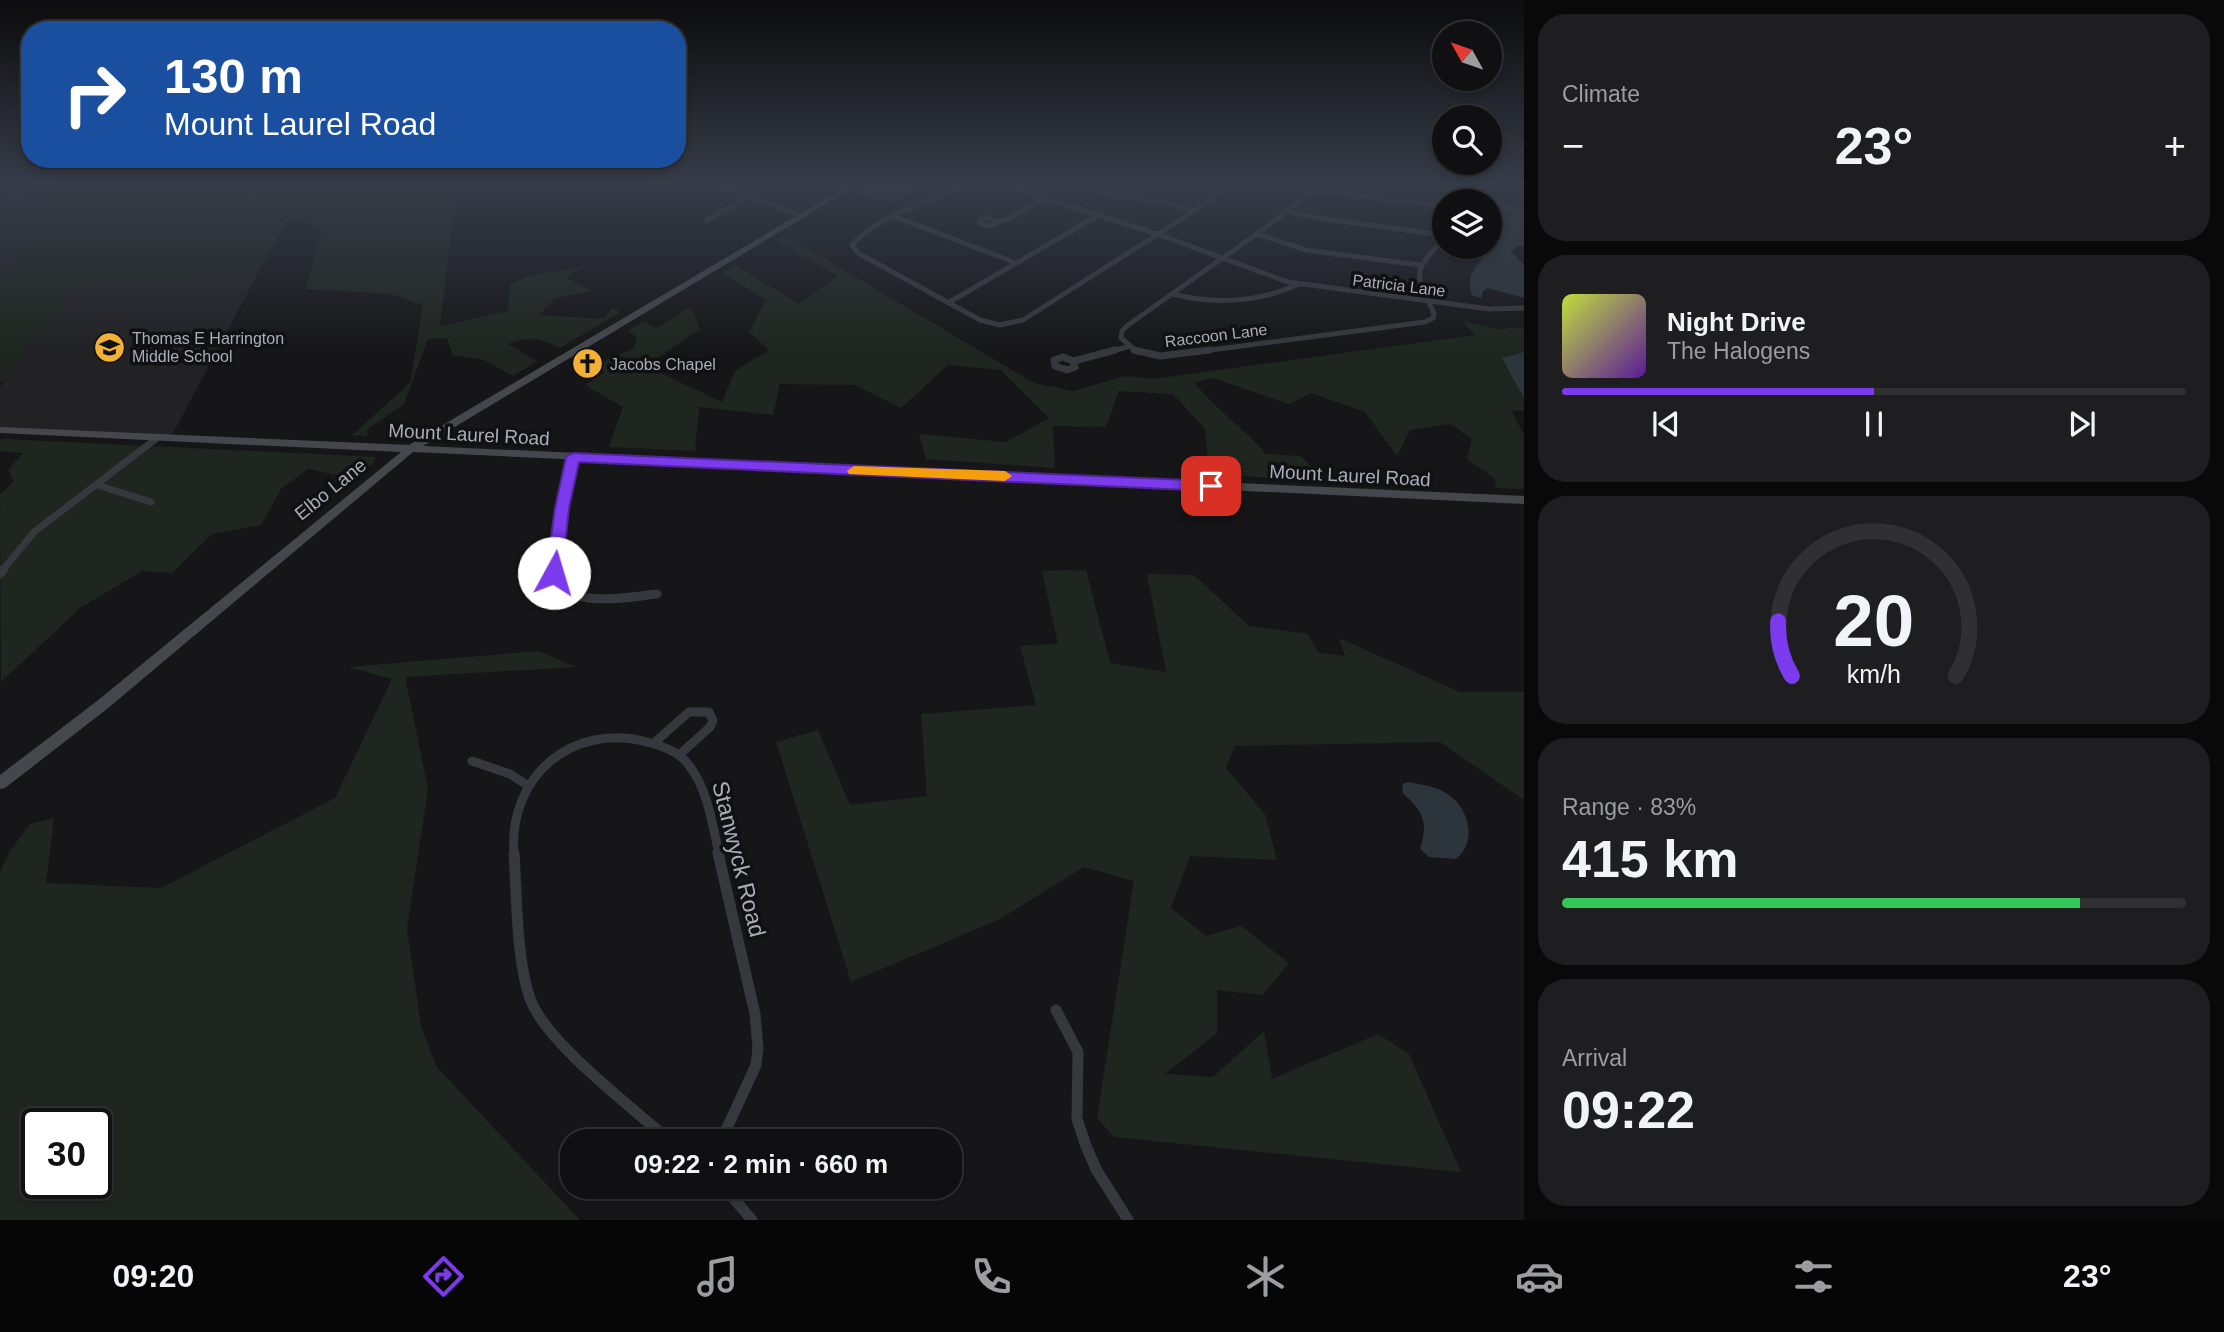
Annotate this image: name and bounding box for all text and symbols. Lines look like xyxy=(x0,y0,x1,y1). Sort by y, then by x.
north arrow xyxy=(1432,21,1502,91)
map controls xyxy=(1432,21,1502,259)
icon: right xyxy=(49,49,140,140)
text: 130 m xyxy=(164,49,303,103)
text: Climate xyxy=(1562,81,1640,107)
button: search xyxy=(1432,105,1502,175)
text: Mount Laurel Road xyxy=(164,106,436,142)
text: 23° xyxy=(1835,117,1913,175)
text: − xyxy=(1562,125,1584,167)
text: + xyxy=(2164,125,2186,167)
button: layers xyxy=(1432,189,1502,259)
street label: Patricia Lane xyxy=(1352,271,1446,300)
text: Night Drive xyxy=(1667,307,1806,337)
street label: Raccoon Lane xyxy=(1164,321,1268,350)
school or university icon: Thomas E Harrington Middle School xyxy=(92,330,126,364)
place label: Thomas E Harrington Middle School xyxy=(132,330,284,365)
text: The Halogens xyxy=(1667,338,1810,364)
church icon: Jacobs Chapel xyxy=(570,347,604,381)
place label: Jacobs Chapel xyxy=(610,356,716,373)
icon: previous xyxy=(1647,405,1685,443)
icon: pause xyxy=(1855,405,1893,443)
icon: next xyxy=(2063,405,2101,443)
street label: Mount Laurel Road xyxy=(388,420,550,449)
street label: Elbo Lane xyxy=(290,454,370,524)
pin xyxy=(1181,456,1241,516)
street label: Mount Laurel Road xyxy=(1269,461,1431,490)
icon: arrive xyxy=(1192,467,1230,505)
position arrow xyxy=(517,536,591,610)
text: 20 xyxy=(1834,580,1914,661)
text: km/h xyxy=(1847,660,1901,688)
street label: Stanwyck Road xyxy=(707,778,771,940)
text: Range · 83% xyxy=(1562,794,1696,820)
text: 415 km xyxy=(1562,830,1738,888)
text: Arrival xyxy=(1562,1045,1627,1071)
text: 09:22 xyxy=(1562,1081,1695,1139)
speed limit sign: 30 xyxy=(21,1108,112,1199)
text: 09:22 · 2 min · 660 m xyxy=(634,1149,888,1179)
icon: directions xyxy=(419,1252,468,1301)
icon: music xyxy=(693,1252,742,1301)
icon: phone xyxy=(967,1252,1016,1301)
icon: climate xyxy=(1241,1252,1290,1301)
icon: car xyxy=(1515,1252,1564,1301)
icon: filters xyxy=(1789,1252,1838,1301)
text: 09:20 xyxy=(112,1258,194,1294)
text: 23° xyxy=(2063,1258,2112,1294)

